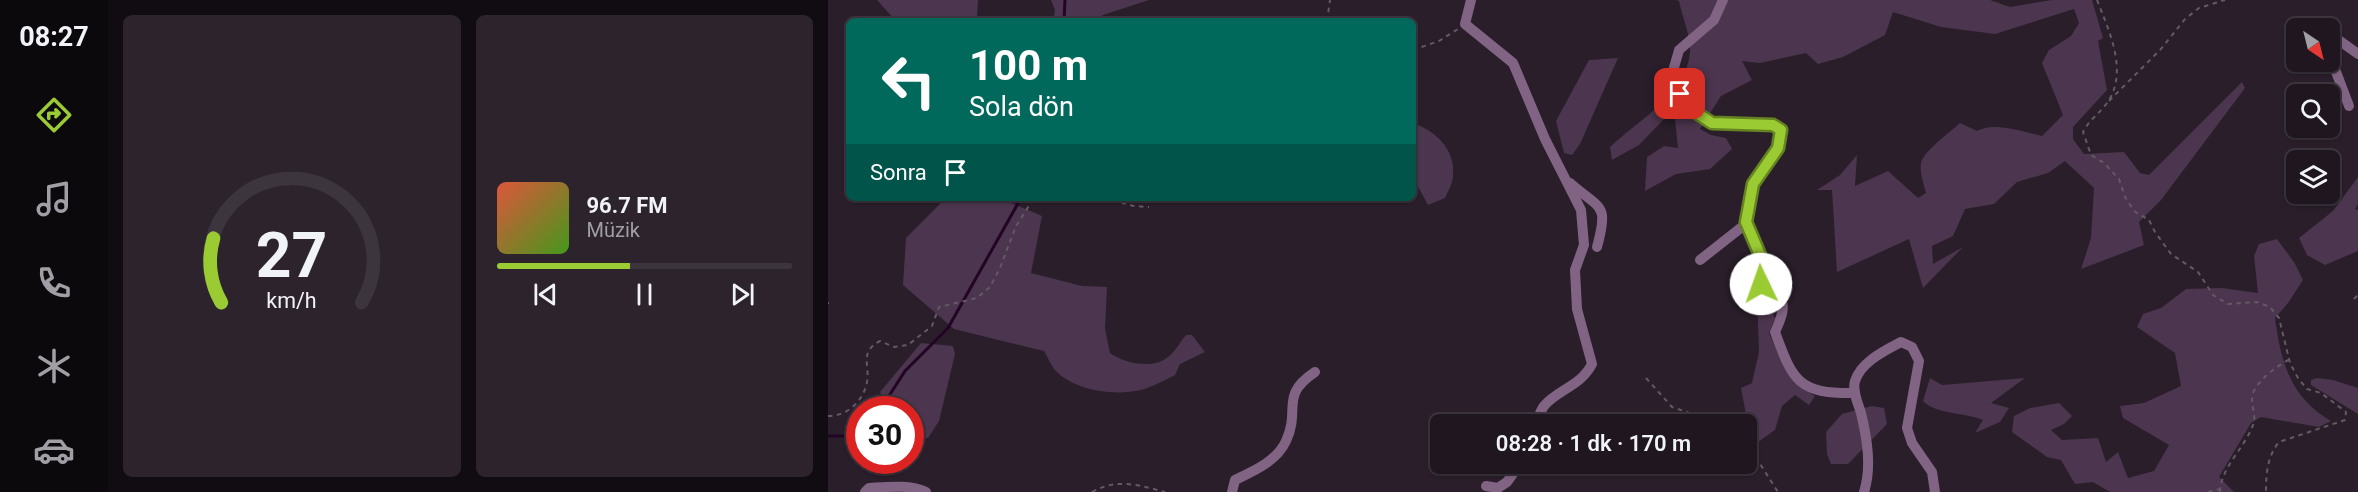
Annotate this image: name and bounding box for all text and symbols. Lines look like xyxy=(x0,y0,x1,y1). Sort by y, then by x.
north arrow xyxy=(2286,18,2340,72)
map controls xyxy=(2286,18,2340,204)
text: 08:27 xyxy=(19,21,89,53)
text: 100 m xyxy=(969,41,1088,90)
icon: left xyxy=(870,42,948,120)
pin xyxy=(1654,68,1705,119)
icon: arrive xyxy=(1663,77,1696,110)
button: search xyxy=(2286,84,2340,138)
text: Sola dön xyxy=(969,91,1074,123)
icon: directions xyxy=(33,94,75,136)
button: layers xyxy=(2286,150,2340,204)
icon: arrive xyxy=(939,156,972,189)
text: Sonra xyxy=(870,160,927,185)
icon: music xyxy=(33,178,75,220)
text: 96.7 FM xyxy=(587,193,668,218)
text: Müzik xyxy=(587,218,640,242)
text: 27 xyxy=(256,219,328,292)
position arrow xyxy=(1729,252,1793,316)
icon: phone xyxy=(33,262,75,304)
icon: previous xyxy=(529,278,562,311)
icon: pause xyxy=(628,278,661,311)
icon: next xyxy=(726,278,759,311)
text: km/h xyxy=(267,288,317,313)
icon: climate xyxy=(33,345,75,387)
speed limit sign: 30 xyxy=(846,396,924,474)
icon: car xyxy=(33,429,75,471)
text: 08:28 · 1 dk · 170 m xyxy=(1496,431,1691,456)

